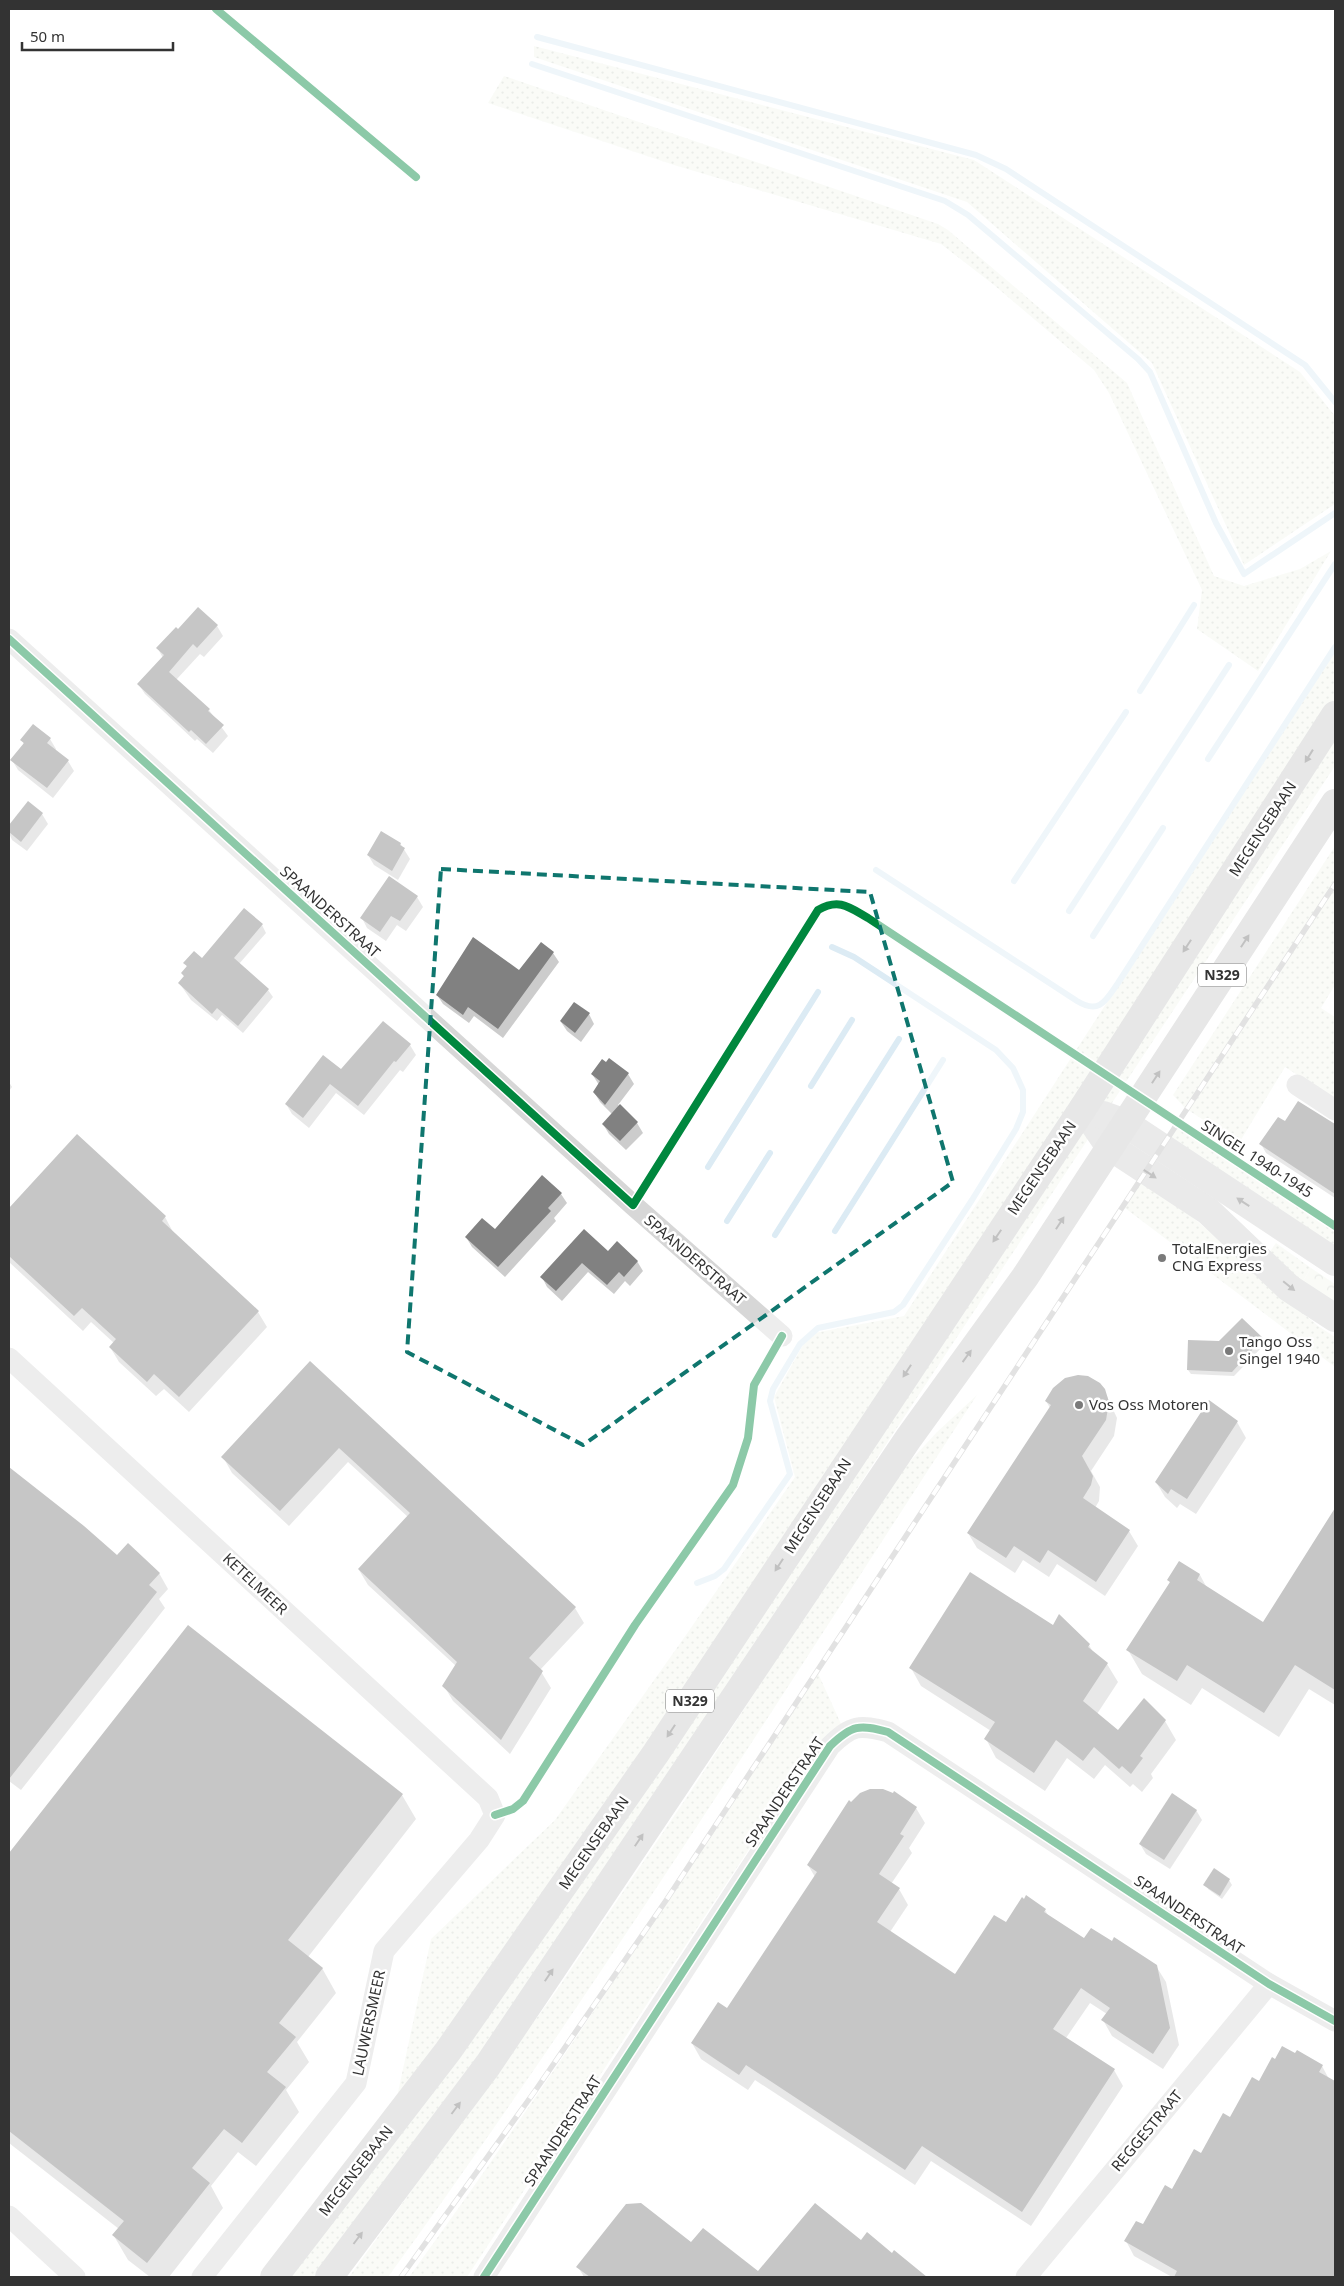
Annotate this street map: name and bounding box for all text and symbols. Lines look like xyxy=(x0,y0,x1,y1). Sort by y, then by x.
scale bar xyxy=(22,20,174,52)
text: 50 m xyxy=(30,26,65,46)
one-way arrow xyxy=(1304,749,1314,763)
street label: MEGENSEBAAN xyxy=(1224,777,1300,880)
street label: SPAANDERSTRAAT xyxy=(276,861,385,962)
one-way arrow xyxy=(1240,934,1250,947)
one-way arrow xyxy=(1183,939,1192,952)
road number: N329 xyxy=(1198,964,1246,986)
one-way arrow xyxy=(1151,1070,1160,1083)
street label: SINGEL 1940-1945 xyxy=(1198,1115,1317,1202)
street label: MEGENSEBAAN xyxy=(1002,1116,1080,1218)
one-way arrow xyxy=(1143,1169,1156,1178)
one-way arrow xyxy=(1237,1197,1250,1206)
street label: SPAANDERSTRAAT xyxy=(641,1210,751,1309)
one-way arrow xyxy=(1055,1216,1064,1229)
one-way arrow xyxy=(992,1229,1002,1243)
place label: TotalEnergies CNG Express xyxy=(1172,1238,1267,1275)
marker: TotalEnergies CNG Express xyxy=(1156,1252,1168,1264)
one-way arrow xyxy=(1282,1281,1295,1292)
place label: Tango Oss Singel 1940 xyxy=(1239,1331,1320,1368)
marker: Tango Oss Singel 1940 xyxy=(1223,1345,1235,1357)
one-way arrow xyxy=(962,1349,972,1363)
one-way arrow xyxy=(902,1364,912,1378)
place label: Vos Oss Motoren xyxy=(1089,1394,1209,1414)
marker: Vos Oss Motoren xyxy=(1073,1399,1085,1411)
street label: MEGENSEBAAN xyxy=(779,1454,855,1557)
street label: KETELMEER xyxy=(219,1548,293,1619)
one-way arrow xyxy=(774,1559,784,1572)
road number: N329 xyxy=(666,1690,714,1712)
one-way arrow xyxy=(666,1724,676,1737)
street label: SPAANDERSTRAAT xyxy=(740,1732,829,1850)
street label: MEGENSEBAAN xyxy=(554,1792,633,1893)
one-way arrow xyxy=(634,1833,644,1847)
street label: SPAANDERSTRAAT xyxy=(1131,1870,1249,1959)
street label: LAUWERSMEER xyxy=(347,1967,389,2078)
one-way arrow xyxy=(544,1968,553,1982)
street label: SPAANDERSTRAAT xyxy=(519,2071,606,2190)
street label: REGGESTRAAT xyxy=(1106,2085,1187,2175)
one-way arrow xyxy=(450,2102,461,2115)
street label: MEGENSEBAAN xyxy=(314,2121,397,2220)
one-way arrow xyxy=(353,2231,363,2245)

